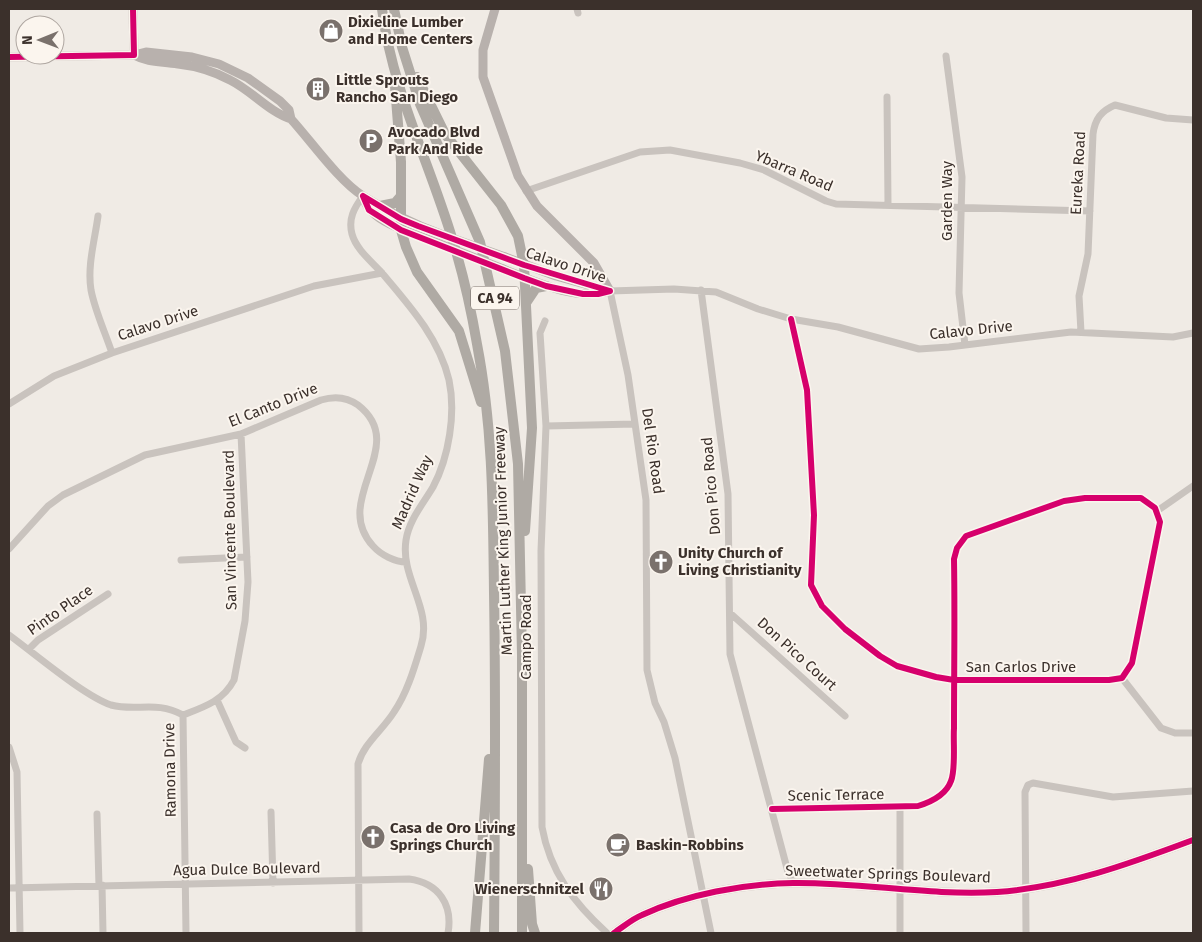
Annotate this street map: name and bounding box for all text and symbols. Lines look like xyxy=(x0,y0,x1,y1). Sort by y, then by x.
place label: Dixieline Lumber and Home Centers xyxy=(348,13,473,48)
north arrow xyxy=(15,15,65,65)
shop icon: Dixieline Lumber and Home Centers xyxy=(318,18,344,44)
text: N xyxy=(19,35,36,45)
place label: Little Sprouts Rancho San Diego xyxy=(336,71,458,106)
building icon: Little Sprouts Rancho San Diego xyxy=(305,76,331,102)
place label: Avocado Blvd Park And Ride xyxy=(387,123,483,158)
parking icon: Avocado Blvd Park And Ride xyxy=(358,128,384,154)
street label: Eureka Road xyxy=(1067,130,1089,216)
street label: Ybarra Road xyxy=(752,147,836,195)
street label: Garden Way xyxy=(938,160,956,241)
street label: Calavo Drive xyxy=(523,244,609,286)
road number: CA 94 xyxy=(471,286,519,310)
street label: Calavo Drive xyxy=(115,302,201,344)
street label: Calavo Drive xyxy=(928,317,1014,343)
street label: El Canto Drive xyxy=(226,379,320,431)
street label: Del Rio Road xyxy=(638,407,668,495)
street label: Martin Luther King Junior Freeway xyxy=(490,426,516,656)
street label: Don Pico Road xyxy=(698,436,724,536)
street label: San Vincente Boulevard xyxy=(220,450,240,610)
street label: Madrid Way xyxy=(388,452,437,532)
place label: Unity Church of Living Christianity xyxy=(678,544,802,579)
church icon: Unity Church of Living Christianity xyxy=(648,549,674,575)
street label: Pinto Place xyxy=(24,581,96,639)
street label: Campo Road xyxy=(517,594,535,680)
street label: Don Pico Court xyxy=(754,614,841,695)
street label: San Carlos Drive xyxy=(966,658,1076,676)
street label: Ramona Drive xyxy=(160,722,180,818)
street label: Scenic Terrace xyxy=(787,785,885,805)
place label: Casa de Oro Living Springs Church xyxy=(390,819,516,854)
church icon: Casa de Oro Living Springs Church xyxy=(360,824,386,850)
cafe icon: Baskin-Robbins xyxy=(605,832,631,858)
place label: Baskin-Robbins xyxy=(636,836,744,854)
street label: Agua Dulce Boulevard xyxy=(173,859,321,879)
street label: Sweetwater Springs Boulevard xyxy=(785,861,991,887)
restaurant icon: Wienerschnitzel xyxy=(588,876,614,902)
place label: Wienerschnitzel xyxy=(475,880,585,898)

